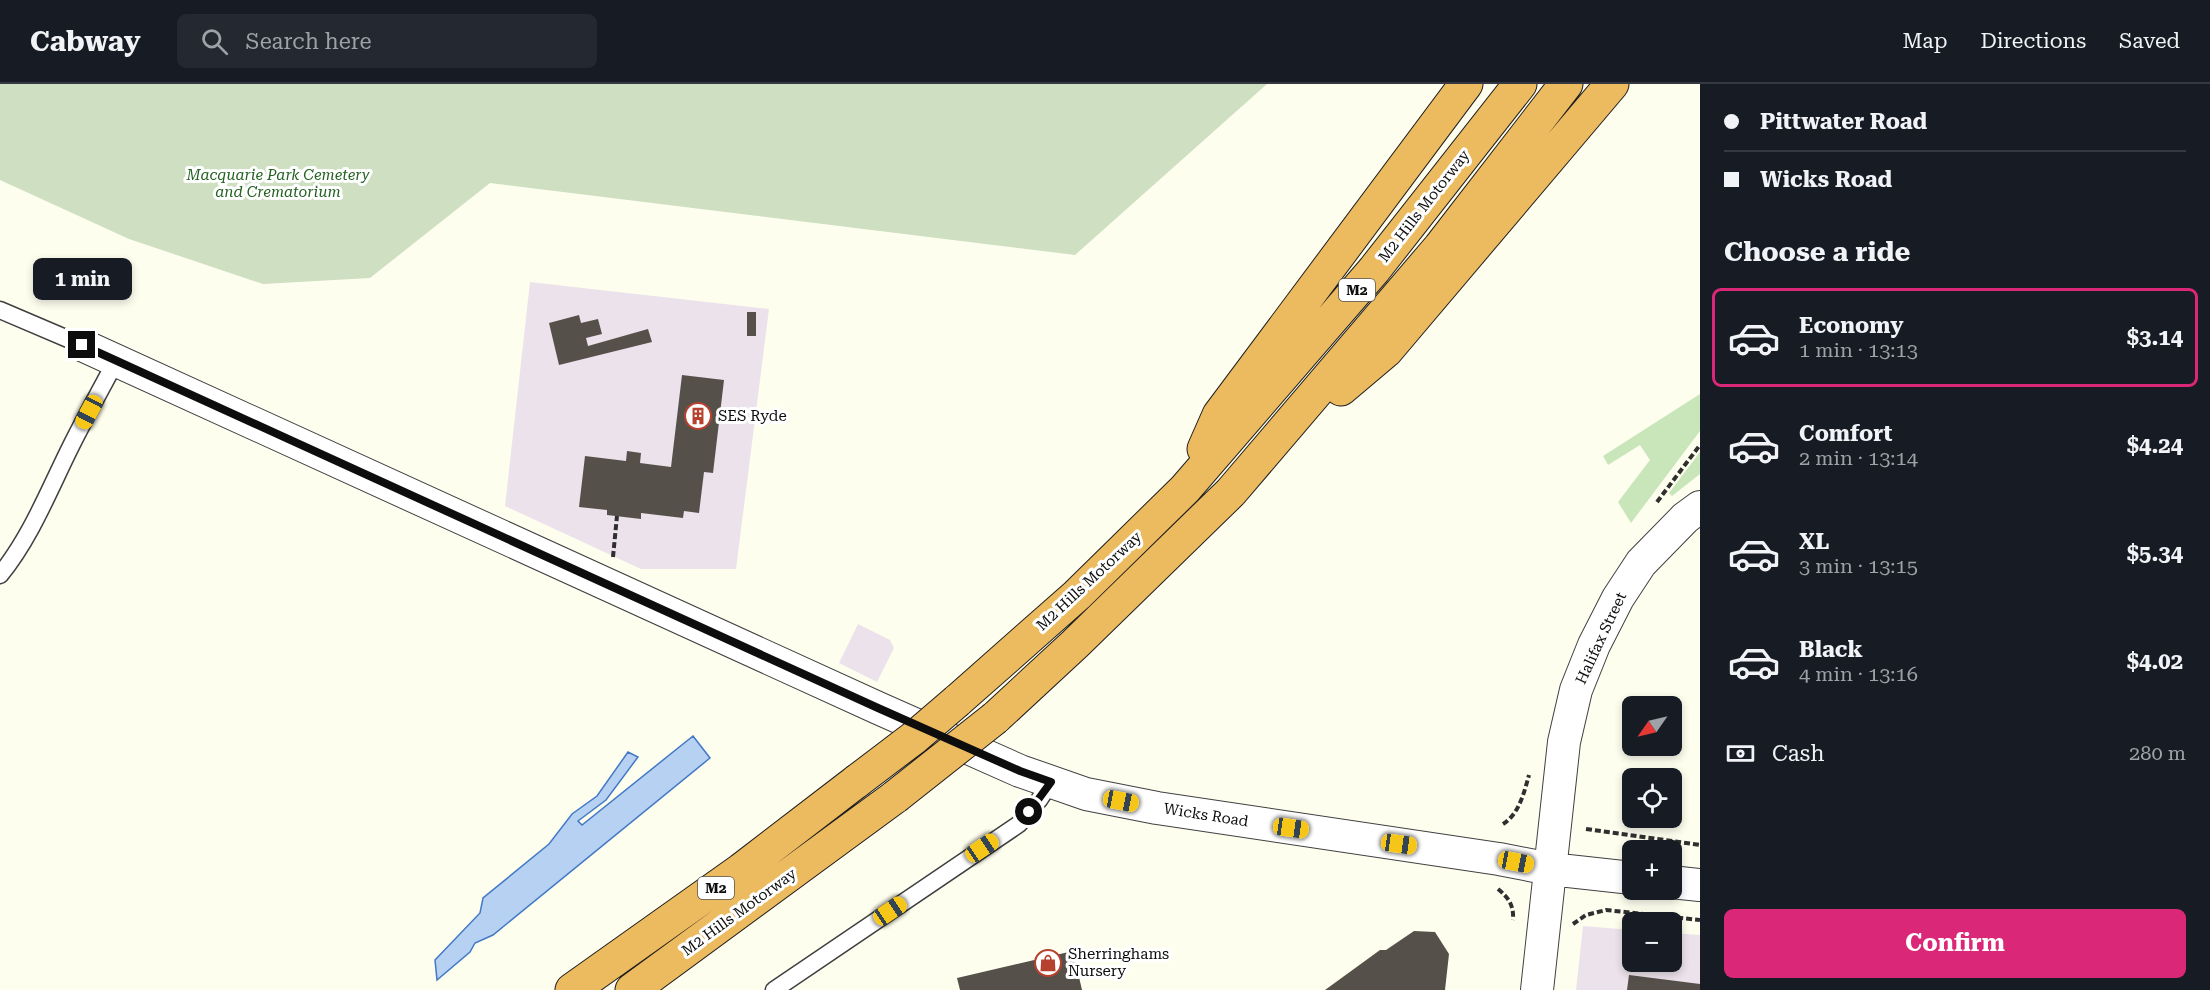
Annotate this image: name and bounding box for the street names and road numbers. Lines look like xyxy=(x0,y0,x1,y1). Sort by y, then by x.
street label: M2 Hills Motorway xyxy=(1375,146,1473,266)
road number: M2 xyxy=(1339,279,1375,301)
street label: M2 Hills Motorway xyxy=(1033,528,1145,634)
street label: Halifax Street xyxy=(1572,589,1630,687)
street label: Wicks Road xyxy=(1162,799,1250,831)
street label: M2 Hills Motorway xyxy=(678,864,800,960)
road number: M2 xyxy=(698,877,734,899)

